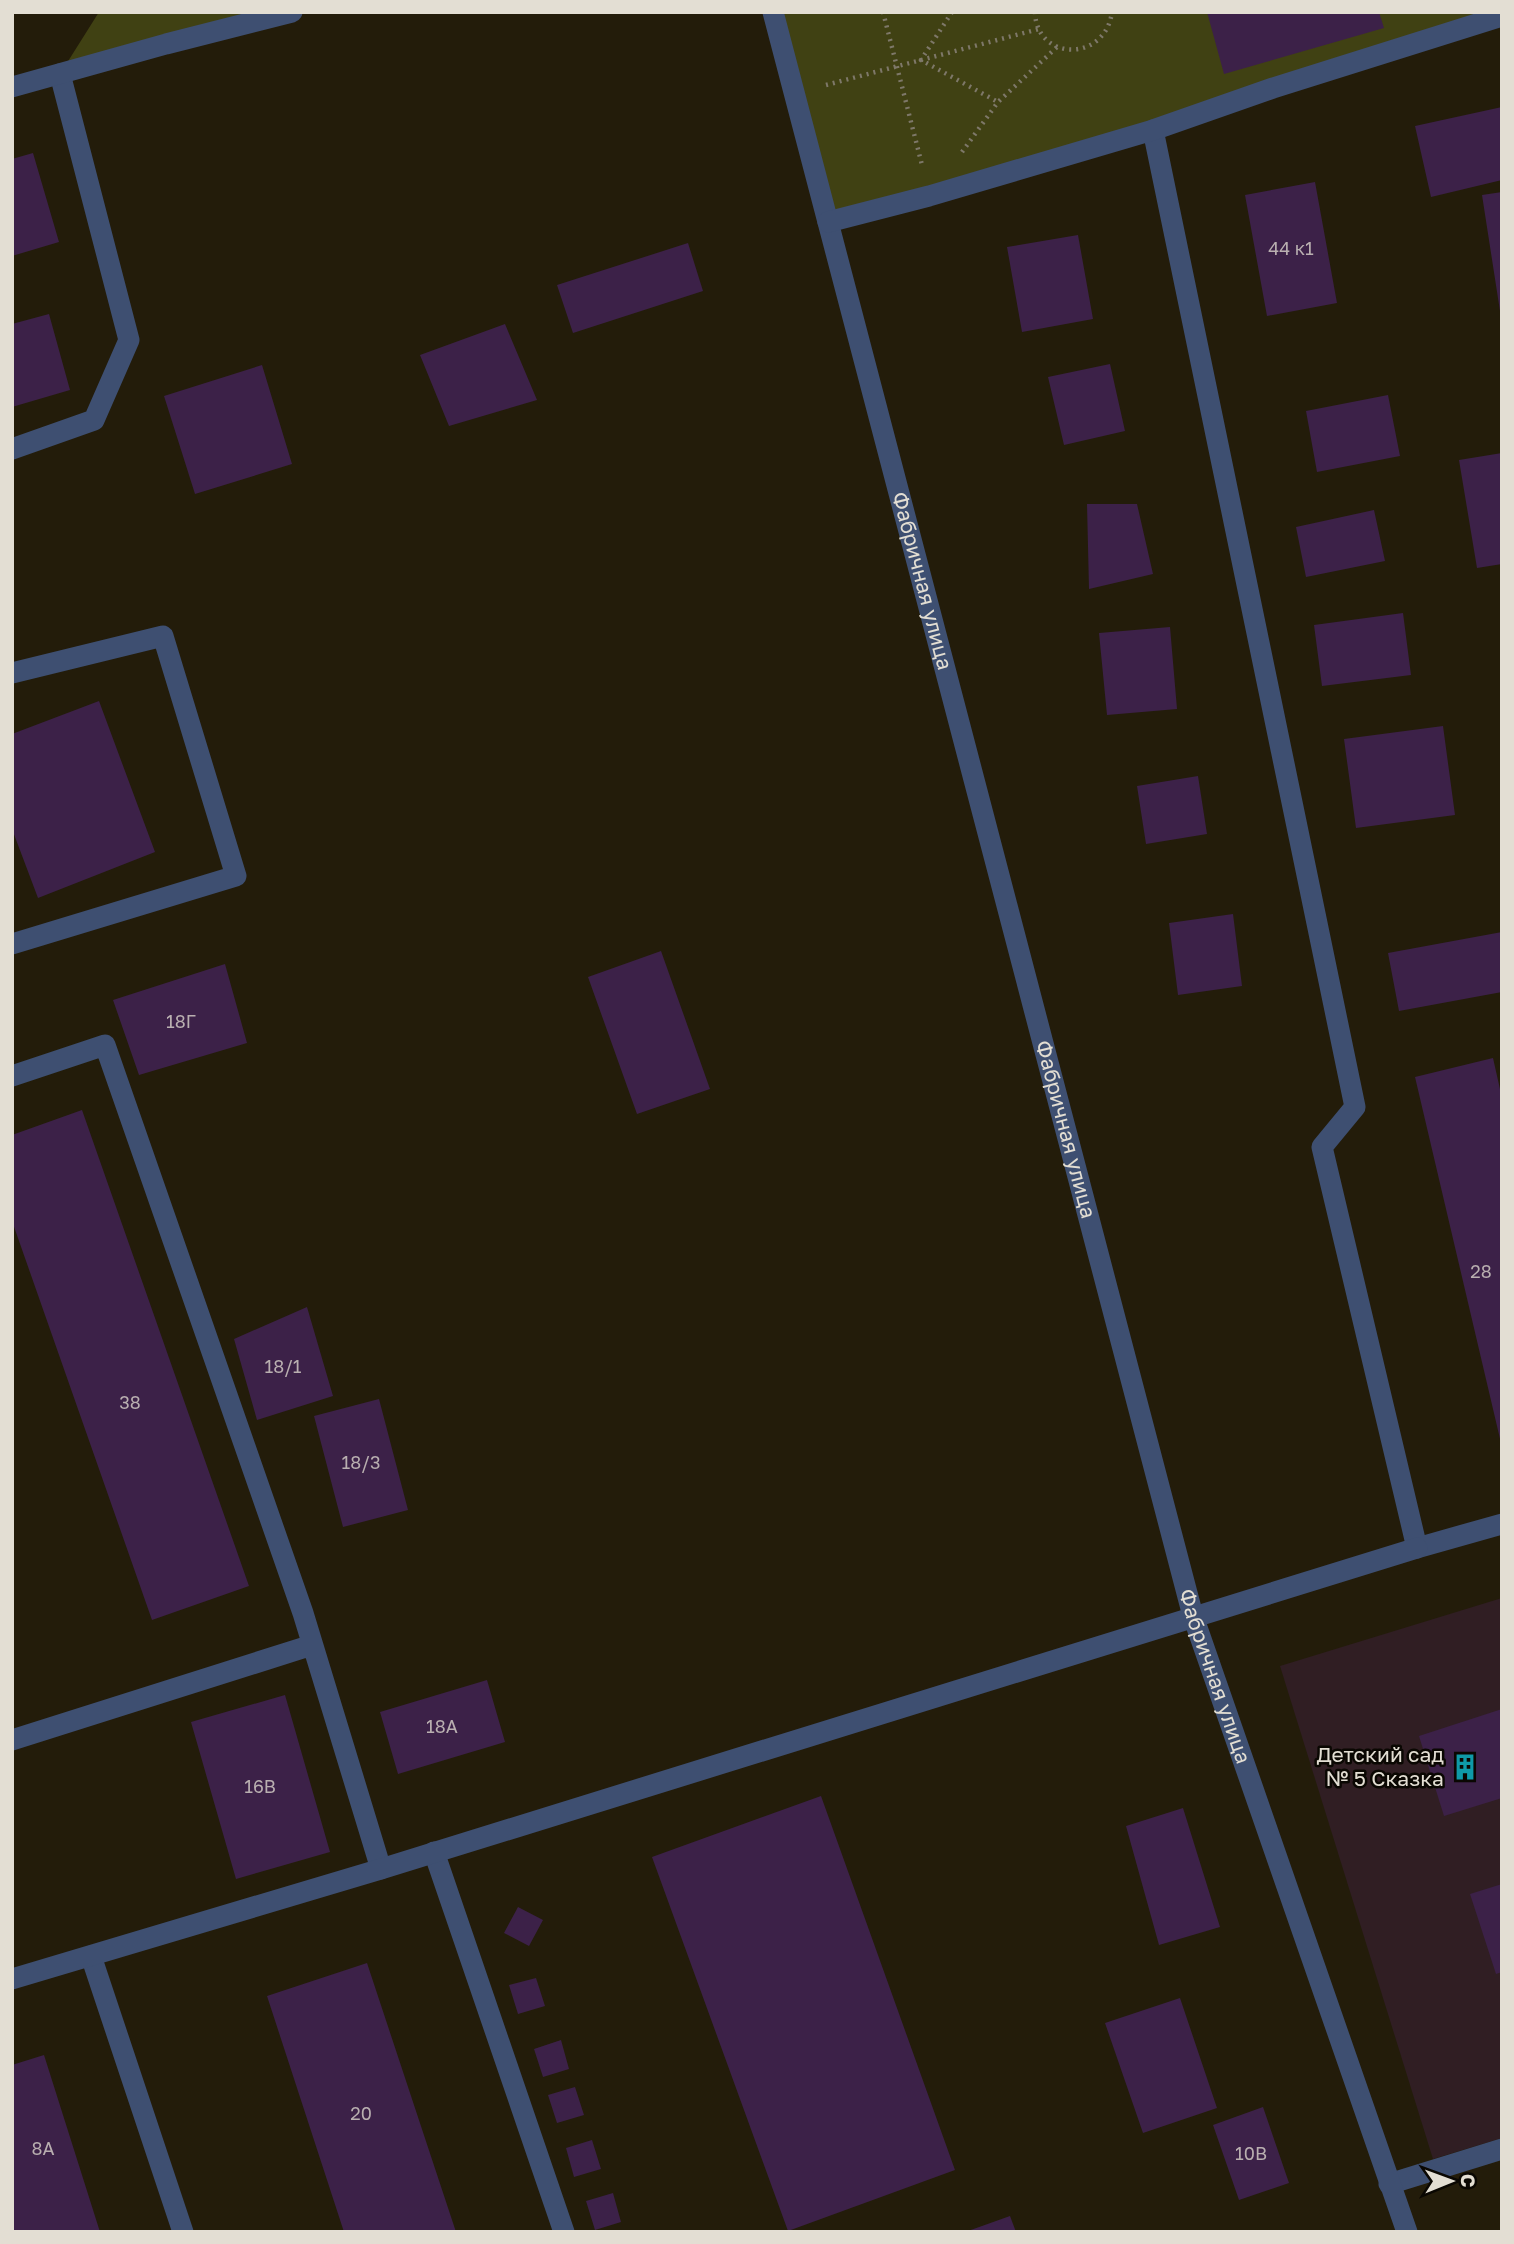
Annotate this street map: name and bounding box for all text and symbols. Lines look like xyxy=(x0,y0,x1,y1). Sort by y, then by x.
house number: 44 к1 xyxy=(1268,237,1314,259)
street label: Фабричная улица xyxy=(887,489,959,673)
house number: 18Г xyxy=(166,1010,196,1032)
street label: Фабричная улица xyxy=(1031,1037,1102,1221)
house number: 28 xyxy=(1470,1260,1492,1282)
house number: 18/1 xyxy=(264,1355,302,1377)
house number: 38 xyxy=(119,1391,141,1413)
house number: 18/3 xyxy=(342,1451,380,1473)
street label: Фабричная улица xyxy=(1174,1586,1257,1767)
house number: 18А xyxy=(426,1715,458,1737)
place label: Детский сад № 5 Сказка xyxy=(1316,1741,1444,1791)
building icon: Детский сад № 5 Сказка xyxy=(1450,1752,1480,1782)
house number: 16В xyxy=(244,1775,276,1797)
house number: 20 xyxy=(350,2102,372,2124)
house number: 8А xyxy=(31,2137,55,2159)
house number: 10В xyxy=(1235,2142,1267,2164)
north arrow xyxy=(1416,2146,1486,2216)
text: С xyxy=(1457,2174,1480,2188)

